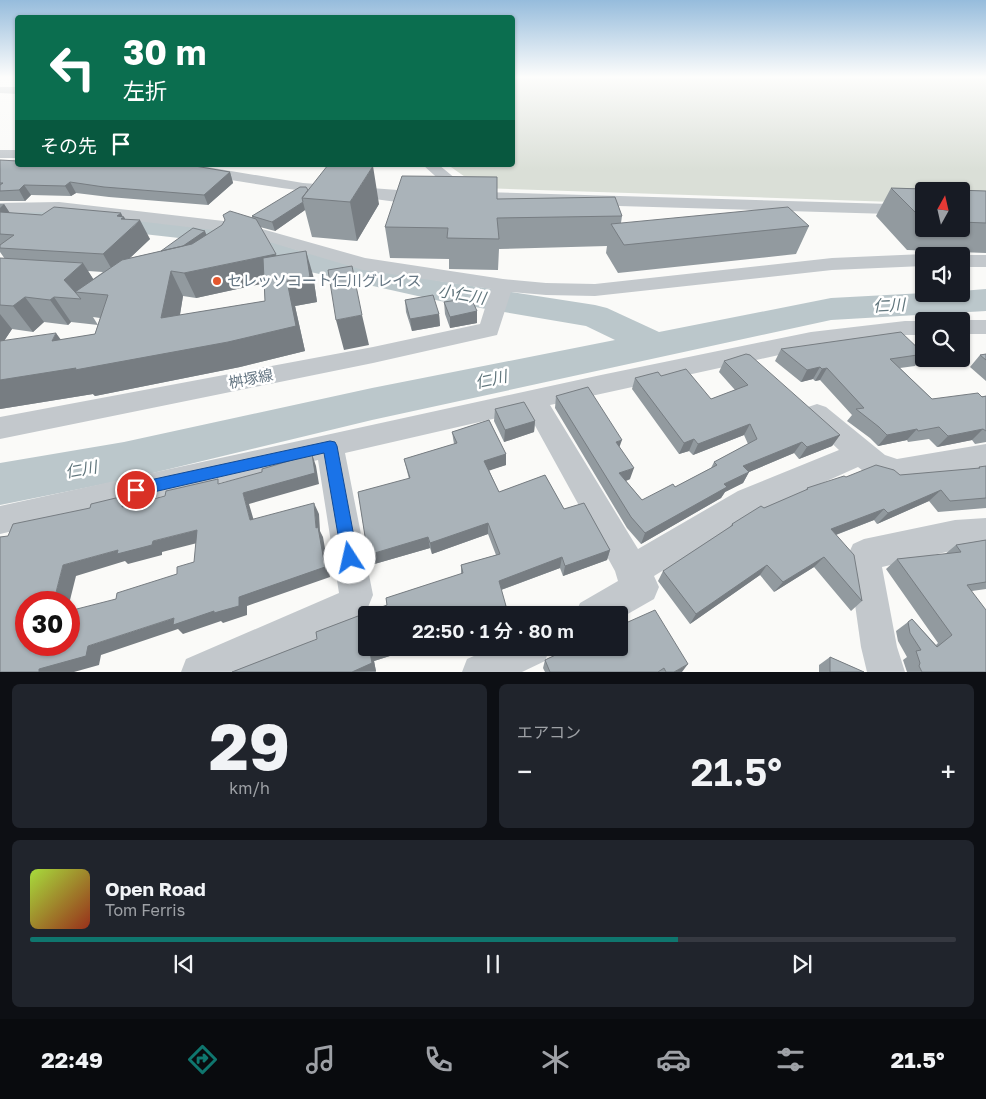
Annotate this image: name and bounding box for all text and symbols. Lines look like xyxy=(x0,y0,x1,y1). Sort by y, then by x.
text: 30 m xyxy=(123,31,206,73)
icon: left xyxy=(40,35,105,100)
text: 左折 xyxy=(123,77,167,104)
icon: arrive xyxy=(107,130,135,158)
text: その先 xyxy=(40,134,97,157)
north arrow xyxy=(915,182,970,238)
map controls xyxy=(915,182,970,367)
button: sound xyxy=(915,247,970,302)
place label: セレッソコート仁川グレイス xyxy=(227,271,422,289)
marker: セレッソコート仁川グレイス xyxy=(211,275,223,287)
water label: 小仁川 xyxy=(437,280,489,308)
water label: 仁川 xyxy=(872,294,907,316)
button: search xyxy=(915,312,970,367)
street label: 桝塚線 xyxy=(227,365,275,391)
water label: 仁川 xyxy=(473,365,511,392)
water label: 仁川 xyxy=(63,456,100,482)
pin xyxy=(115,469,157,511)
icon: arrive xyxy=(122,476,150,504)
position arrow xyxy=(323,531,375,583)
speed limit sign: 30 xyxy=(15,591,80,656)
text: 22:50 · 1 分 · 80 m xyxy=(412,619,574,642)
text: 29 xyxy=(209,706,290,784)
text: エアコン xyxy=(517,722,581,742)
text: 21.5° xyxy=(691,749,782,794)
text: − xyxy=(517,755,532,788)
text: + xyxy=(941,755,956,788)
text: km/h xyxy=(229,778,270,798)
text: Open Road xyxy=(105,877,206,900)
text: Tom Ferris xyxy=(105,900,185,920)
icon: previous xyxy=(170,950,198,978)
icon: pause xyxy=(479,950,507,978)
icon: next xyxy=(788,950,816,978)
icon: directions xyxy=(185,1042,220,1077)
icon: music xyxy=(303,1042,338,1077)
icon: phone xyxy=(421,1042,456,1077)
icon: climate xyxy=(538,1042,573,1077)
icon: car xyxy=(656,1042,691,1077)
icon: filters xyxy=(773,1042,808,1077)
text: 22:49 xyxy=(41,1046,103,1073)
text: 21.5° xyxy=(891,1046,945,1073)

